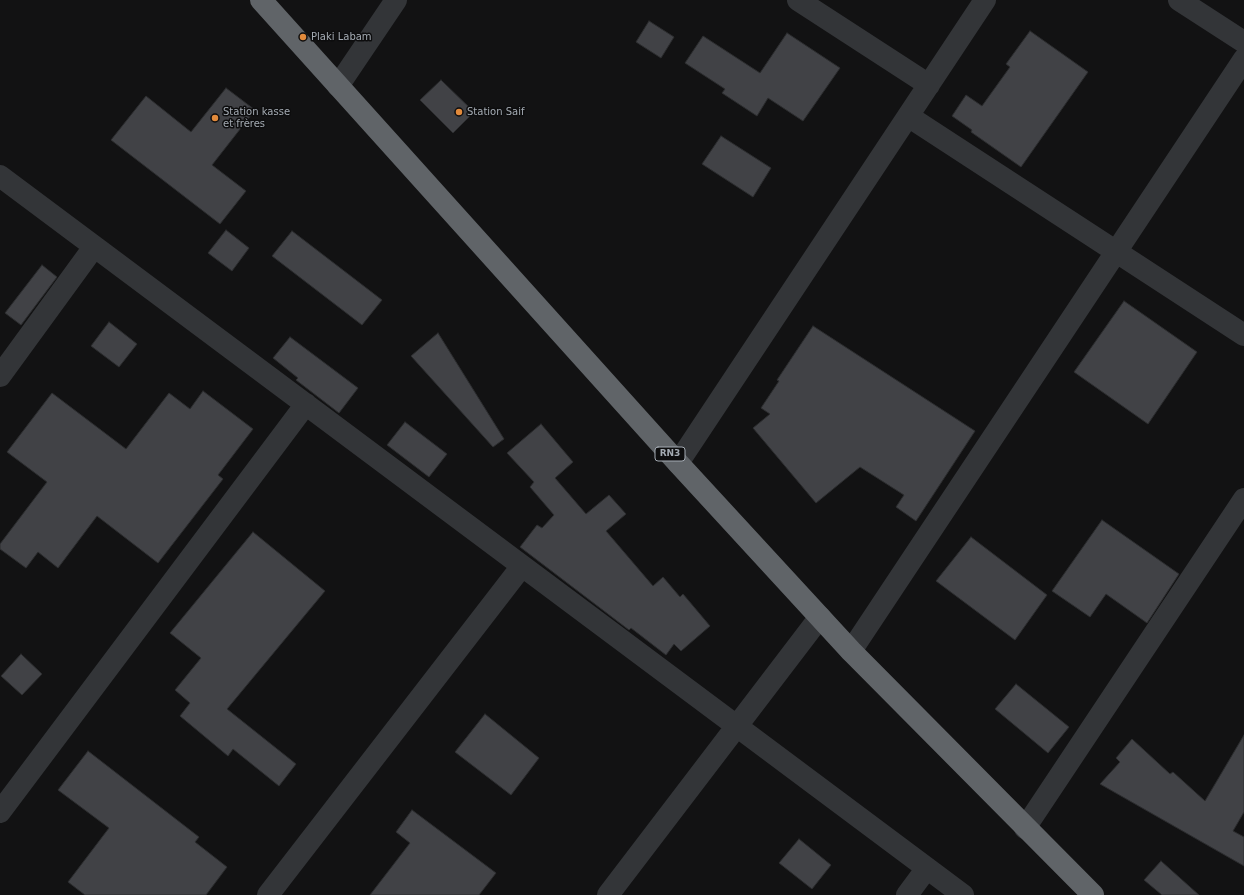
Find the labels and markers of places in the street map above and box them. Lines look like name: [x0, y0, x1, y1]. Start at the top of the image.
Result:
place label: Plaki Labam: [311, 31, 372, 43]
marker: Plaki Labam: [298, 32, 308, 42]
place label: Station kasse et frères: [223, 106, 290, 130]
place label: Station Saif: [467, 106, 525, 118]
marker: Station Saif: [454, 107, 464, 117]
marker: Station kasse et frères: [210, 113, 220, 123]

